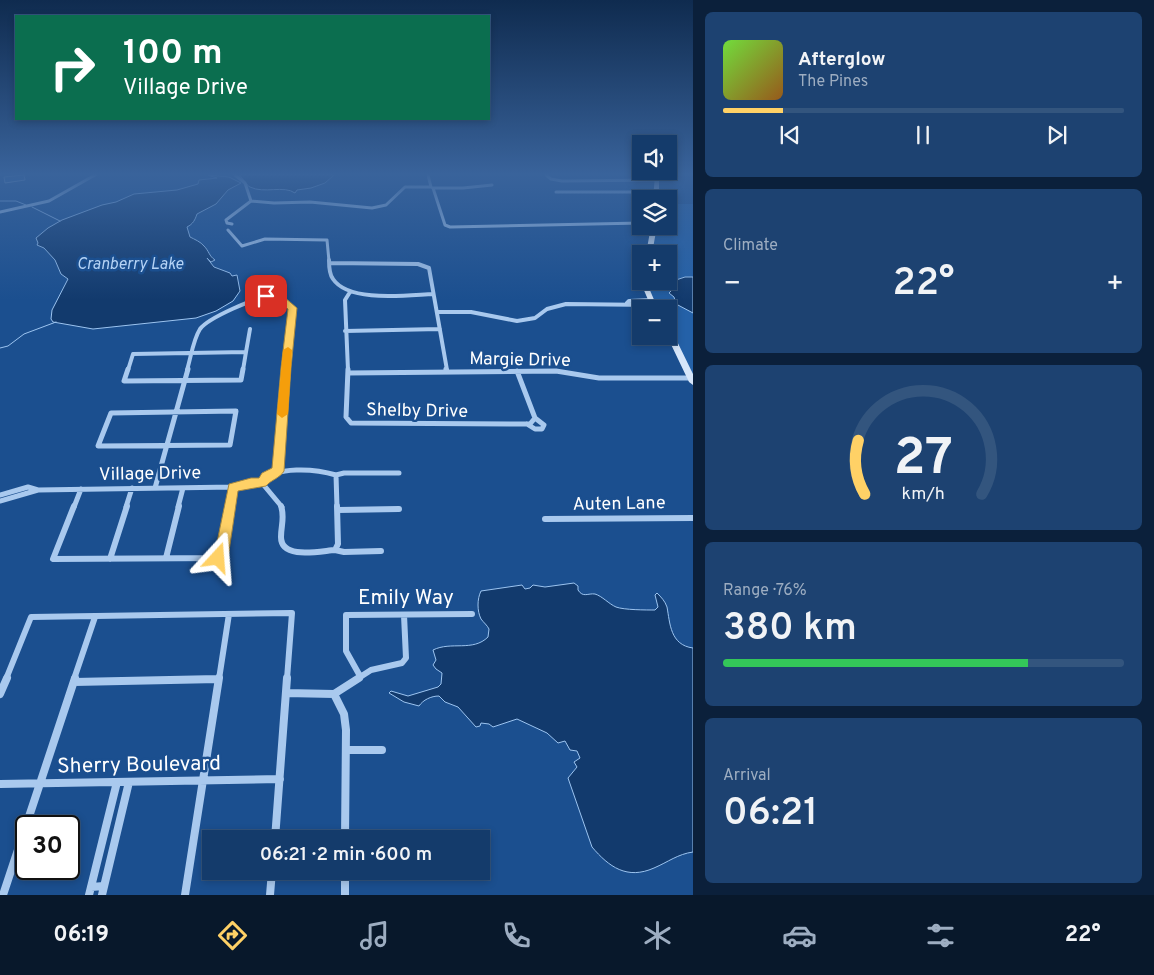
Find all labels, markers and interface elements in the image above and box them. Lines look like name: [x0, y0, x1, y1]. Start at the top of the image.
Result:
text: 100 m: [123, 32, 223, 76]
icon: right: [40, 35, 105, 100]
text: Afterglow: [798, 48, 886, 72]
text: The Pines: [798, 72, 868, 92]
text: Village Drive: [123, 75, 248, 102]
icon: previous: [776, 121, 804, 149]
icon: pause: [909, 121, 937, 149]
icon: next: [1043, 121, 1071, 149]
map controls: [632, 135, 677, 345]
button: sound: [632, 135, 677, 180]
button: layers: [632, 190, 677, 235]
text: Climate: [723, 236, 778, 256]
button: +: [632, 245, 677, 290]
water label: Cranberry Lake: [77, 255, 184, 275]
text: 22°: [892, 260, 955, 309]
text: −: [723, 267, 741, 303]
text: +: [1106, 267, 1124, 303]
pin: [245, 275, 287, 317]
icon: arrive: [252, 282, 280, 310]
button: −: [632, 300, 677, 345]
street label: Margie Drive: [469, 348, 571, 373]
street label: Shelby Drive: [366, 399, 468, 424]
text: 27: [894, 427, 953, 493]
street label: Village Drive: [99, 462, 201, 487]
text: km/h: [902, 483, 945, 506]
street label: Auten Lane: [572, 492, 666, 517]
position arrow: [191, 531, 243, 583]
text: Range · 76%: [723, 581, 807, 601]
street label: Emily Way: [358, 585, 454, 612]
text: 380 km: [723, 605, 857, 654]
street label: Sherry Boulevard: [57, 751, 221, 780]
text: Arrival: [723, 766, 771, 786]
text: 06:21: [723, 790, 818, 839]
speed limit sign: 30: [15, 815, 80, 880]
text: 06:21 · 2 min · 600 m: [260, 843, 432, 867]
icon: directions: [215, 918, 250, 953]
icon: music: [357, 918, 392, 953]
icon: phone: [499, 918, 534, 953]
icon: climate: [640, 918, 675, 953]
icon: car: [782, 918, 817, 953]
icon: filters: [923, 918, 958, 953]
text: 06:19: [53, 922, 109, 949]
text: 22°: [1065, 922, 1101, 949]

